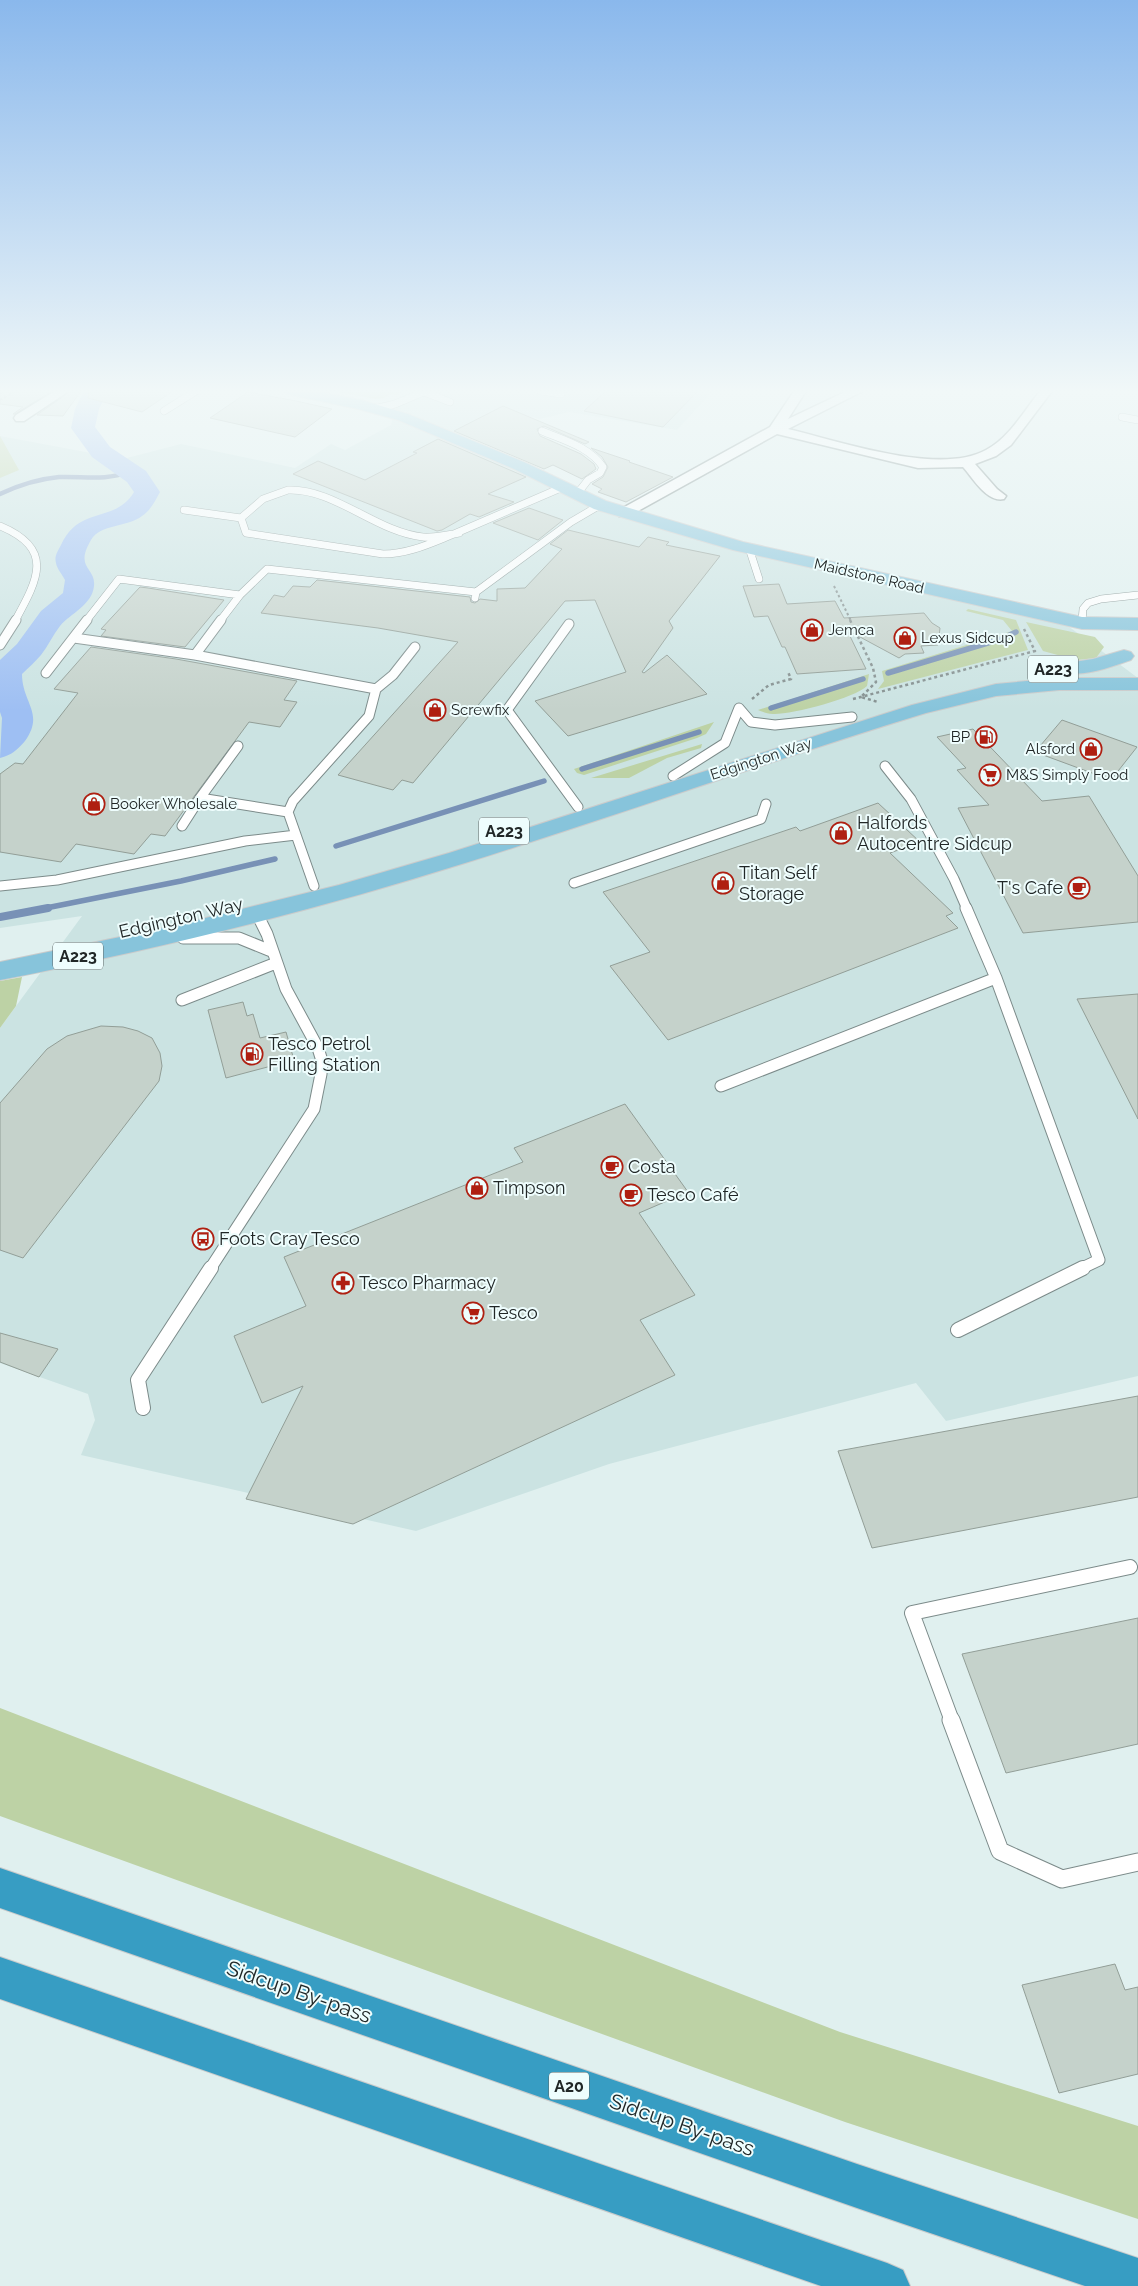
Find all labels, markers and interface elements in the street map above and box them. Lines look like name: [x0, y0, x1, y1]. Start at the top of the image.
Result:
street label: Maidstone Road: [812, 555, 926, 597]
shop icon: Jemca: [800, 618, 824, 642]
place label: Jemca: [828, 621, 874, 639]
shop icon: Lexus Sidcup: [893, 626, 917, 650]
place label: Lexus Sidcup: [921, 629, 1014, 647]
road number: A223: [1028, 656, 1078, 682]
shop icon: Screwfix: [423, 698, 447, 722]
place label: Screwfix: [451, 701, 510, 719]
fuel station icon: BP: [974, 725, 998, 749]
place label: BP: [951, 728, 970, 746]
street label: Edgington Way: [708, 734, 814, 784]
shop icon: Alsford: [1079, 737, 1103, 761]
place label: Alsford: [1026, 740, 1075, 758]
supermarket icon: M&S Simply Food: [978, 763, 1002, 787]
place label: M&S Simply Food: [1006, 766, 1128, 784]
shop icon: Booker Wholesale: [82, 792, 106, 816]
place label: Booker Wholesale: [110, 795, 237, 813]
place label: Halfords Autocentre Sidcup: [857, 812, 1012, 854]
road number: A223: [479, 818, 529, 844]
shop icon: Halfords Autocentre Sidcup: [829, 821, 853, 845]
place label: Titan Self Storage: [739, 862, 818, 904]
shop icon: Titan Self Storage: [711, 871, 735, 895]
cafe icon: T's Cafe: [1067, 876, 1091, 900]
place label: T's Cafe: [997, 877, 1063, 898]
street label: Edgington Way: [117, 893, 245, 942]
road number: A223: [53, 942, 103, 969]
place label: Tesco Petrol Filling Station: [268, 1033, 380, 1075]
fuel station icon: Tesco Petrol Filling Station: [240, 1042, 264, 1066]
cafe icon: Costa: [600, 1155, 624, 1179]
place label: Costa: [628, 1156, 676, 1177]
shop icon: Timpson: [465, 1176, 489, 1200]
place label: Timpson: [493, 1177, 565, 1198]
cafe icon: Tesco Café: [619, 1183, 643, 1207]
place label: Tesco Café: [647, 1184, 739, 1205]
bus stop icon: Foots Cray Tesco: [191, 1227, 215, 1251]
place label: Foots Cray Tesco: [219, 1228, 360, 1249]
pharmacy icon: Tesco Pharmacy: [331, 1271, 355, 1295]
place label: Tesco Pharmacy: [359, 1272, 496, 1293]
supermarket icon: Tesco: [461, 1301, 485, 1325]
place label: Tesco: [489, 1302, 538, 1323]
street label: Sidcup By-pass: [224, 1955, 375, 2028]
road number: A20: [549, 2072, 589, 2100]
street label: Sidcup By-pass: [607, 2088, 758, 2161]

